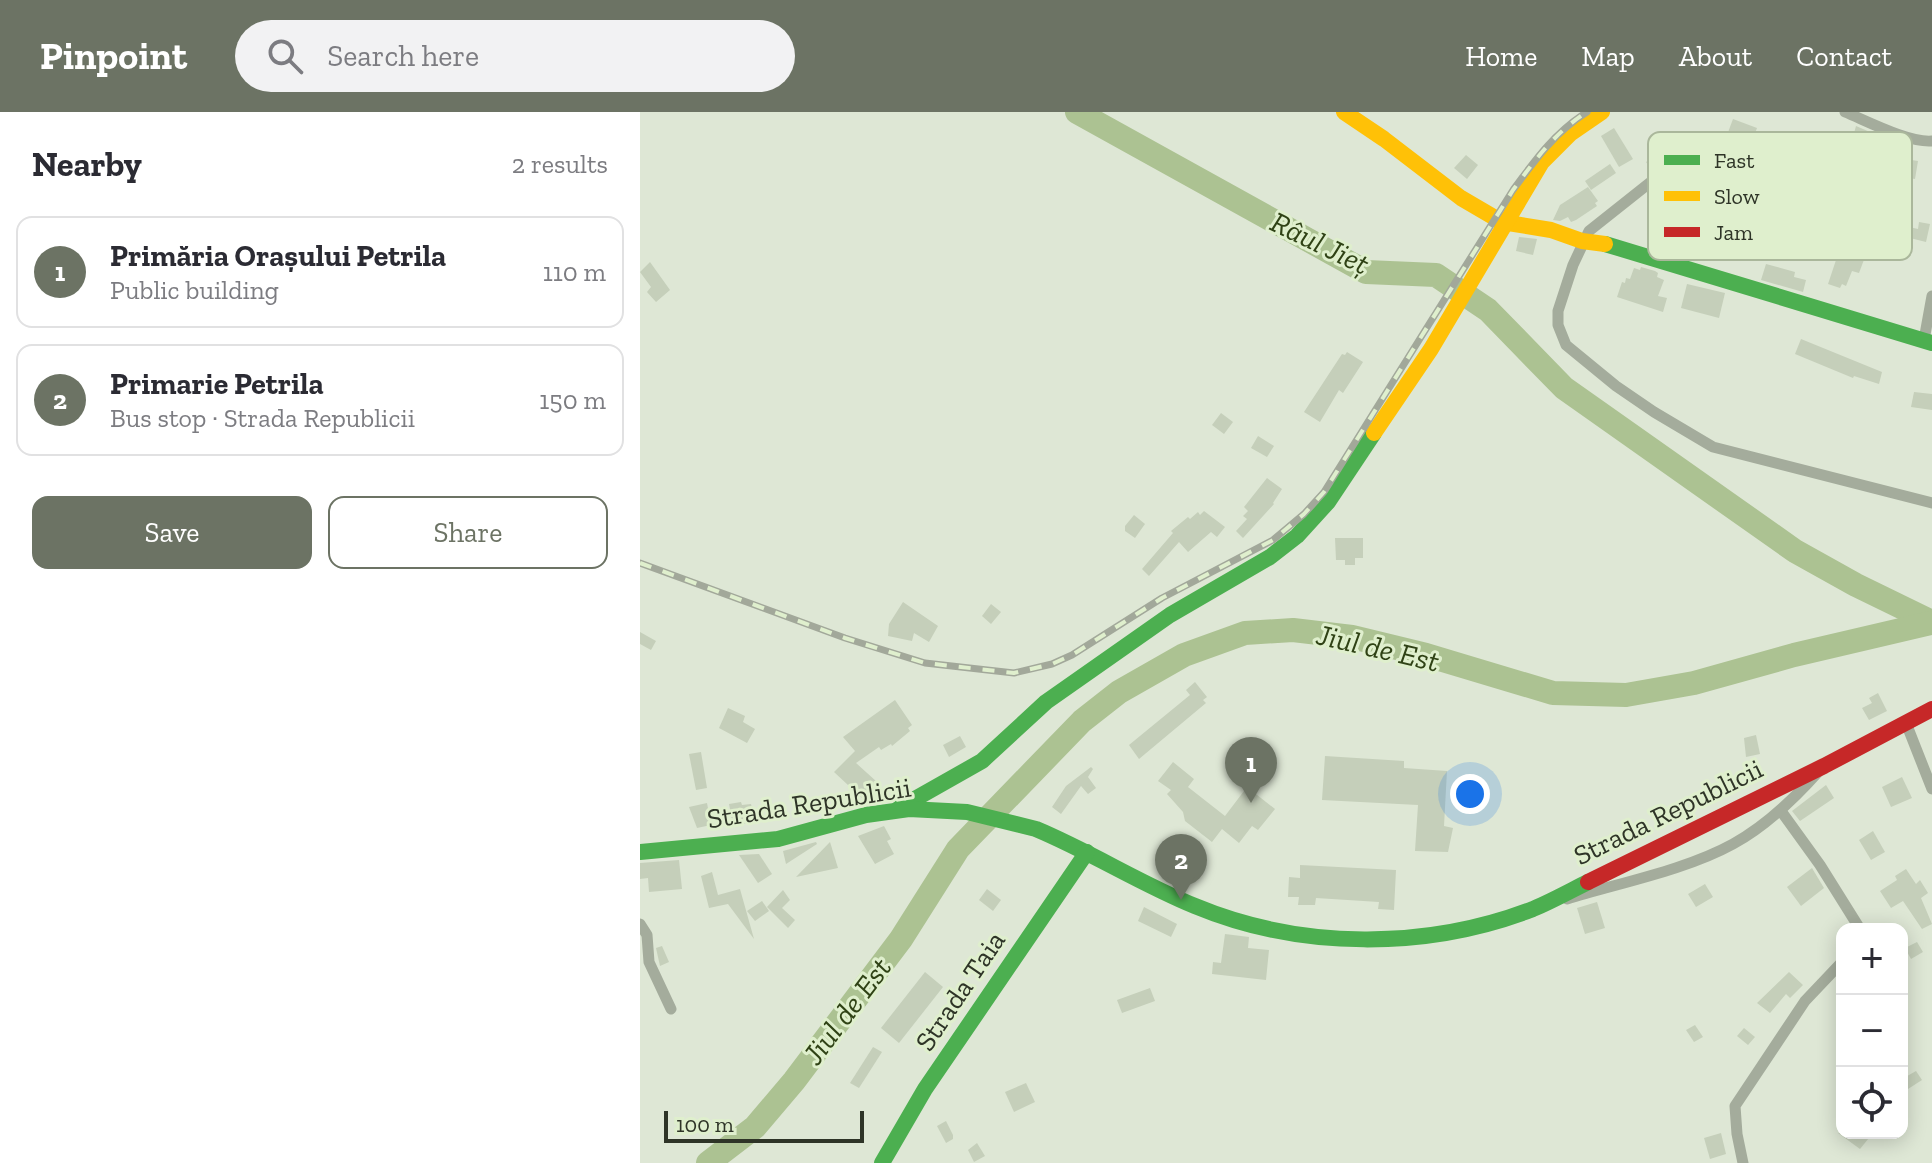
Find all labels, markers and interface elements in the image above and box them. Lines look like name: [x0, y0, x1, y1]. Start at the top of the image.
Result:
search box: [235, 20, 795, 92]
text: Pinpoint: [40, 33, 187, 79]
icon: search: [263, 34, 307, 78]
text: Search here: [327, 38, 479, 74]
text: Home: [1465, 40, 1537, 73]
text: Map: [1581, 40, 1635, 73]
text: About: [1679, 40, 1752, 73]
text: Contact: [1796, 40, 1892, 73]
legend: [1648, 132, 1912, 260]
text: Nearby: [32, 144, 142, 185]
text: Fast: [1714, 147, 1755, 174]
text: 2 results: [512, 148, 608, 180]
text: Slow: [1714, 183, 1760, 210]
water label: Râul Jieț: [1265, 204, 1375, 282]
text: Jam: [1714, 219, 1753, 246]
text: Primăria Orașului Petrila: [110, 238, 446, 274]
text: 1: [55, 256, 65, 288]
text: 110 m: [543, 256, 606, 288]
text: Public building: [110, 274, 279, 306]
text: Primarie Petrila: [110, 366, 324, 402]
text: 2: [53, 384, 67, 416]
text: 150 m: [539, 384, 606, 416]
text: Bus stop · Strada Republicii: [110, 402, 415, 434]
button: Save: [32, 496, 312, 569]
button: Share: [328, 496, 608, 569]
water label: Jiul de Est: [1312, 616, 1443, 680]
pin: 1: [1225, 737, 1277, 803]
street label: Strada Republicii: [1568, 752, 1768, 872]
street label: Strada Republicii: [705, 771, 913, 835]
your location: [1450, 774, 1490, 814]
pin: 2: [1155, 834, 1207, 900]
map controls: [1836, 923, 1908, 1139]
button: +: [1836, 923, 1908, 995]
street label: Strada Taia: [908, 925, 1012, 1057]
water label: Jiul de Est: [794, 950, 899, 1072]
button: −: [1836, 995, 1908, 1067]
button: locate: [1836, 1067, 1908, 1139]
scale bar: [664, 1107, 864, 1143]
text: 100 m: [676, 1111, 734, 1138]

